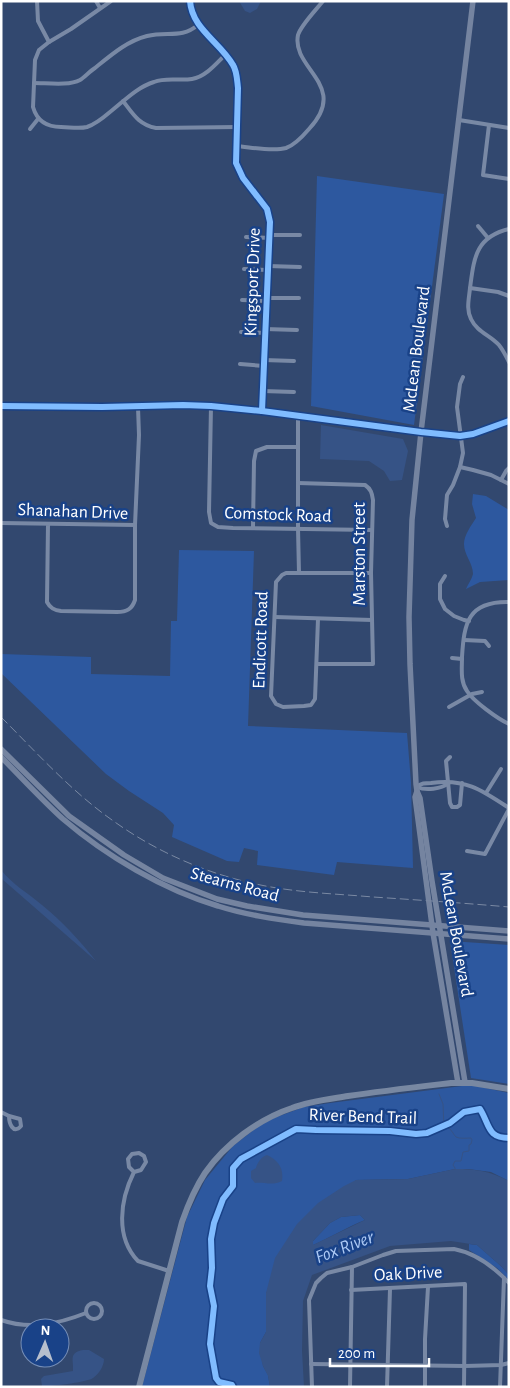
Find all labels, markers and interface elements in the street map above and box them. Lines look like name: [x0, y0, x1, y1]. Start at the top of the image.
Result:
street label: Kingsport Drive: [242, 227, 264, 337]
street label: McLean Boulevard: [400, 285, 434, 413]
street label: Shanahan Drive: [17, 501, 129, 523]
street label: Marston Street: [351, 502, 369, 606]
street label: Comstock Road: [224, 504, 332, 526]
street label: Endicott Road: [250, 591, 272, 689]
street label: Stearns Road: [188, 865, 281, 905]
street label: McLean Boulevard: [436, 870, 476, 998]
street label: River Bend Trail: [308, 1106, 418, 1128]
water label: Fox River: [313, 1227, 377, 1267]
street label: Oak Drive: [373, 1263, 443, 1285]
north arrow: [20, 1318, 70, 1368]
text: N: [40, 1324, 51, 1338]
scale bar: [330, 1336, 429, 1368]
text: 200 m: [338, 1346, 375, 1361]

